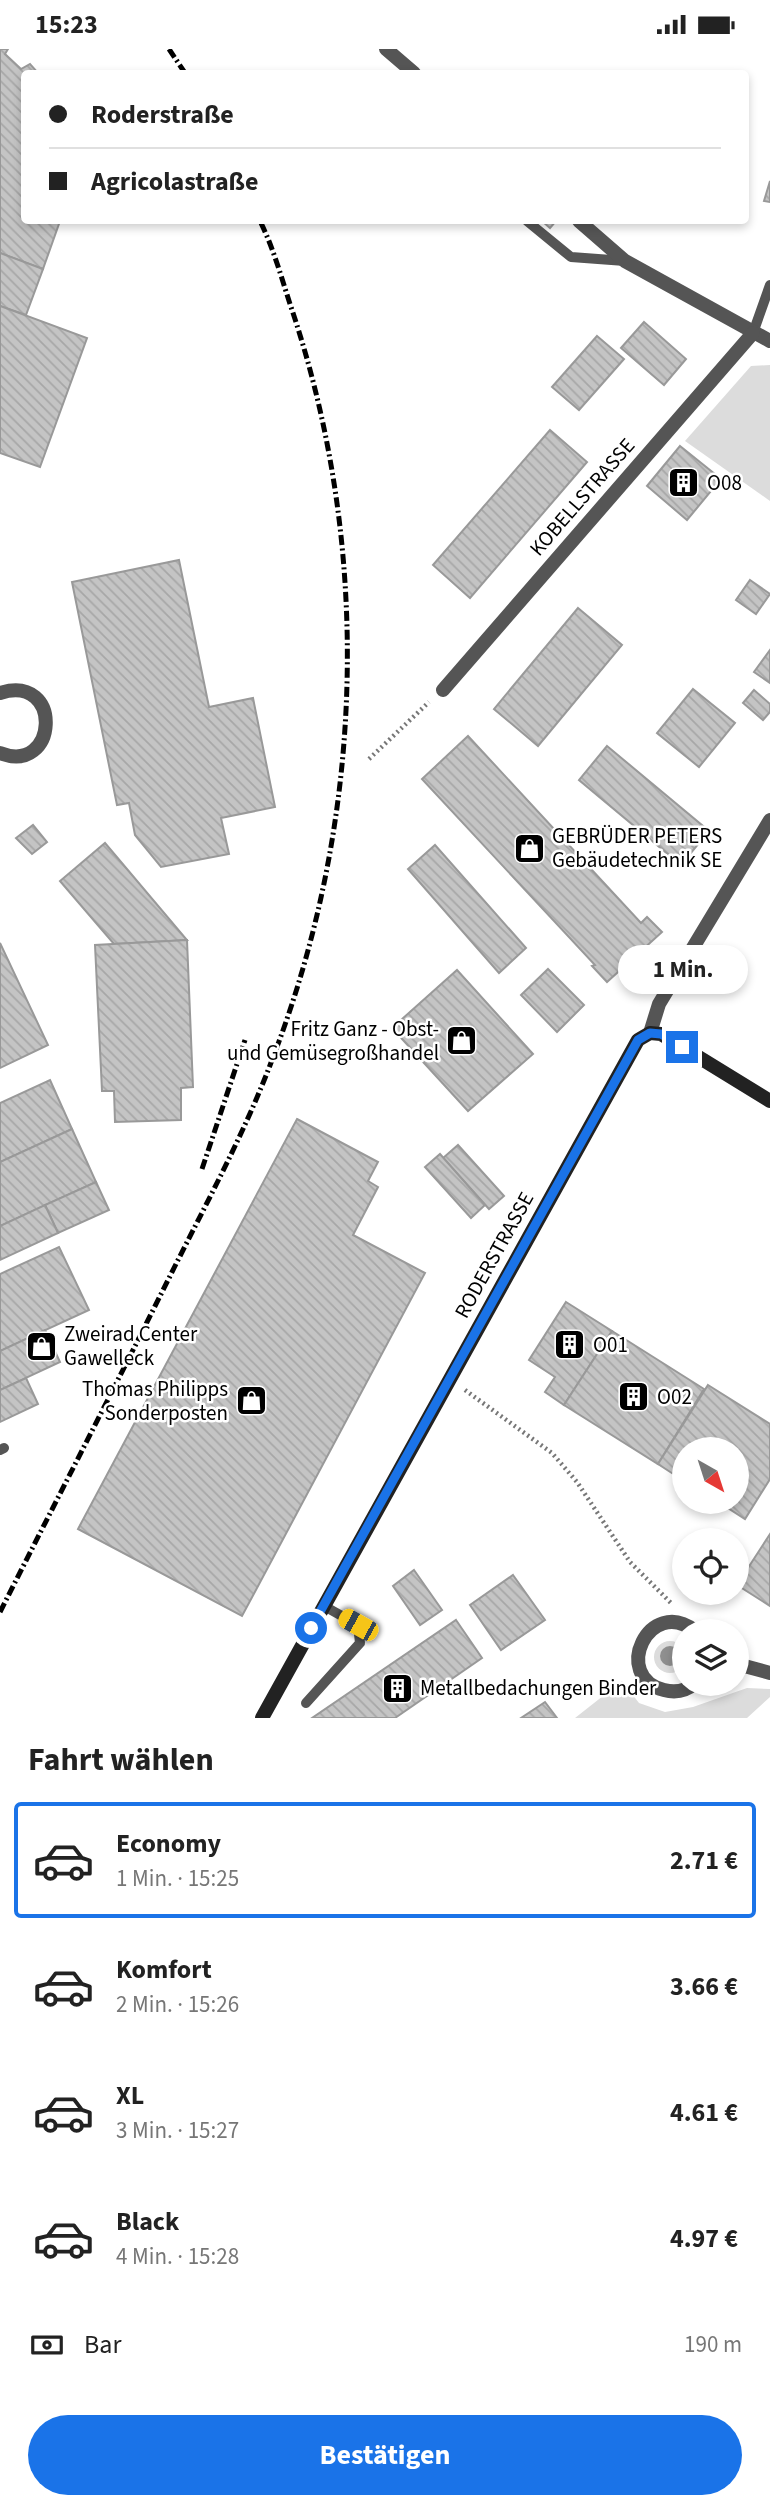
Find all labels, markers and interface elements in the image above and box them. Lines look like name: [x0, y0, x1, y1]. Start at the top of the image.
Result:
text: 15:23: [35, 6, 98, 43]
text: Roderstraße: [91, 96, 234, 133]
text: Agricolastraße: [91, 163, 259, 200]
street label: KOBELLSTRASSE: [522, 431, 642, 563]
building icon: O08: [667, 466, 701, 500]
place label: O08: [707, 468, 742, 498]
place label: GEBRÜDER PETERS Gebäudetechnik SE: [552, 821, 722, 875]
shop icon: GEBRÜDER PETERS Gebäudetechnik SE: [512, 831, 546, 865]
callout: 1 Min.: [617, 946, 747, 995]
text: 1 Min.: [653, 953, 713, 986]
place label: Fritz Ganz - Obst- und Gemüsegroßhandel: [227, 1014, 439, 1068]
shop icon: Fritz Ganz - Obst- und Gemüsegroßhandel: [445, 1024, 479, 1058]
route end: [666, 1031, 698, 1063]
street label: RODERSTRASSE: [447, 1186, 541, 1324]
place label: Zweirad Center Gawelleck: [64, 1319, 198, 1373]
building icon: O01: [553, 1328, 587, 1362]
shop icon: Zweirad Center Gawelleck: [24, 1329, 58, 1363]
place label: O01: [593, 1330, 628, 1360]
place label: Thomas Philipps Sonderposten: [82, 1374, 228, 1428]
building icon: O02: [617, 1380, 651, 1414]
place label: O02: [657, 1382, 692, 1412]
shop icon: Thomas Philipps Sonderposten: [234, 1384, 268, 1418]
north arrow: [672, 1437, 749, 1514]
map controls: [672, 1437, 749, 1696]
button: locate: [672, 1528, 749, 1605]
car: [335, 1606, 382, 1644]
route start: [295, 1612, 327, 1644]
button: layers: [672, 1619, 749, 1696]
building icon: Metallbedachungen Binder: [380, 1671, 414, 1705]
place label: Metallbedachungen Binder: [420, 1673, 657, 1703]
text: Fahrt wählen: [28, 1737, 214, 1783]
text: Economy: [116, 1825, 221, 1862]
icon: car: [32, 1829, 95, 1892]
text: 2.71 €: [670, 1842, 738, 1879]
text: 1 Min. · 15:25: [116, 1862, 239, 1895]
text: Komfort: [116, 1951, 212, 1988]
icon: car: [32, 1955, 95, 2018]
text: 3.66 €: [670, 1968, 738, 2005]
text: 2 Min. · 15:26: [116, 1988, 239, 2021]
text: XL: [116, 2077, 144, 2114]
icon: car: [32, 2081, 95, 2144]
text: 4.61 €: [670, 2094, 738, 2131]
text: 3 Min. · 15:27: [116, 2114, 239, 2147]
text: Black: [116, 2203, 179, 2240]
icon: car: [32, 2207, 95, 2270]
text: 4.97 €: [670, 2220, 738, 2257]
text: 4 Min. · 15:28: [116, 2240, 239, 2273]
icon: cash: [28, 2326, 66, 2364]
text: Bar: [84, 2326, 121, 2363]
text: 190 m: [684, 2328, 742, 2361]
button: Bestätigen: [28, 2415, 742, 2495]

